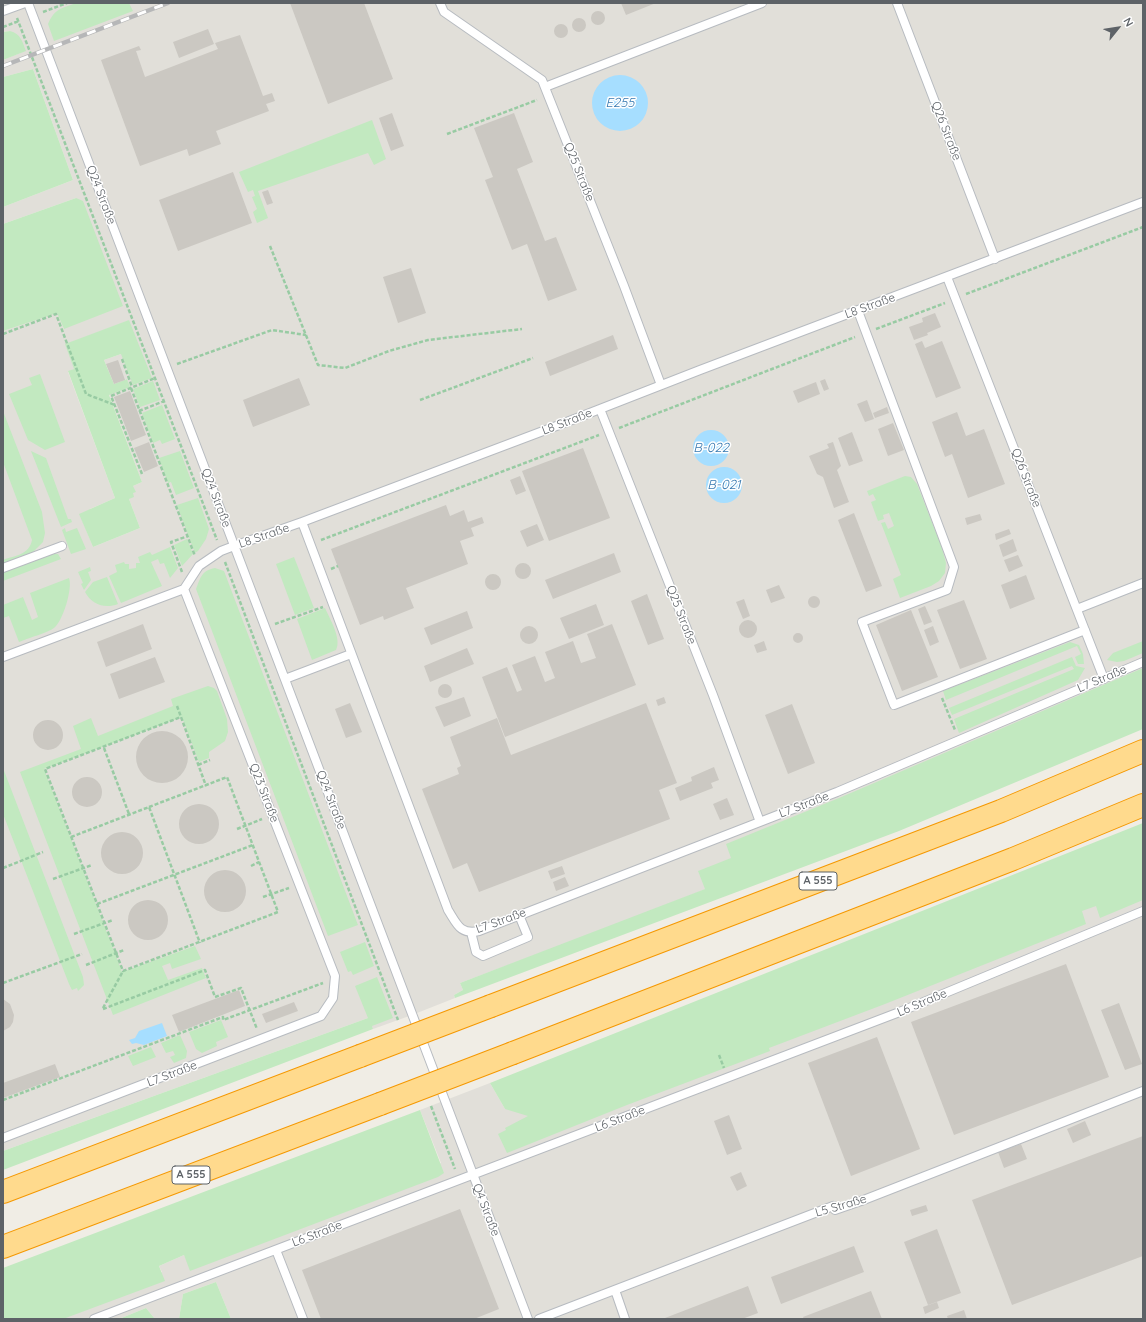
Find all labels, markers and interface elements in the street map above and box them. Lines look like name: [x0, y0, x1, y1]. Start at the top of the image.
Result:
north arrow: [1098, 8, 1138, 48]
text: N: [1120, 15, 1136, 29]
water label: E255: [606, 95, 634, 111]
street label: Q26 Straße: [928, 99, 964, 163]
street label: Q25 Straße: [561, 140, 597, 204]
street label: Q24 Straße: [83, 163, 119, 227]
street label: L8 Straße: [843, 290, 897, 322]
street label: L8 Straße: [540, 406, 594, 438]
water label: B-022: [693, 440, 729, 456]
street label: Q26 Straße: [1008, 446, 1044, 510]
street label: Q24 Straße: [198, 466, 234, 530]
water label: B-021: [707, 477, 741, 493]
street label: L8 Straße: [237, 521, 291, 551]
street label: Q25 Straße: [663, 583, 699, 647]
street label: L7 Straße: [1075, 662, 1129, 696]
street label: Q23 Straße: [246, 761, 282, 825]
street label: Q24 Straße: [313, 768, 349, 832]
street label: L7 Straße: [777, 789, 831, 821]
road number: A 555: [799, 872, 837, 890]
street label: L7 Straße: [474, 905, 528, 937]
street label: L6 Straße: [895, 986, 949, 1020]
street label: L7 Straße: [145, 1058, 199, 1090]
street label: L6 Straße: [593, 1103, 647, 1135]
road number: A 555: [172, 1166, 210, 1184]
street label: Q4 Straße: [469, 1182, 503, 1238]
street label: L5 Straße: [814, 1192, 868, 1220]
street label: L6 Straße: [290, 1218, 344, 1250]

